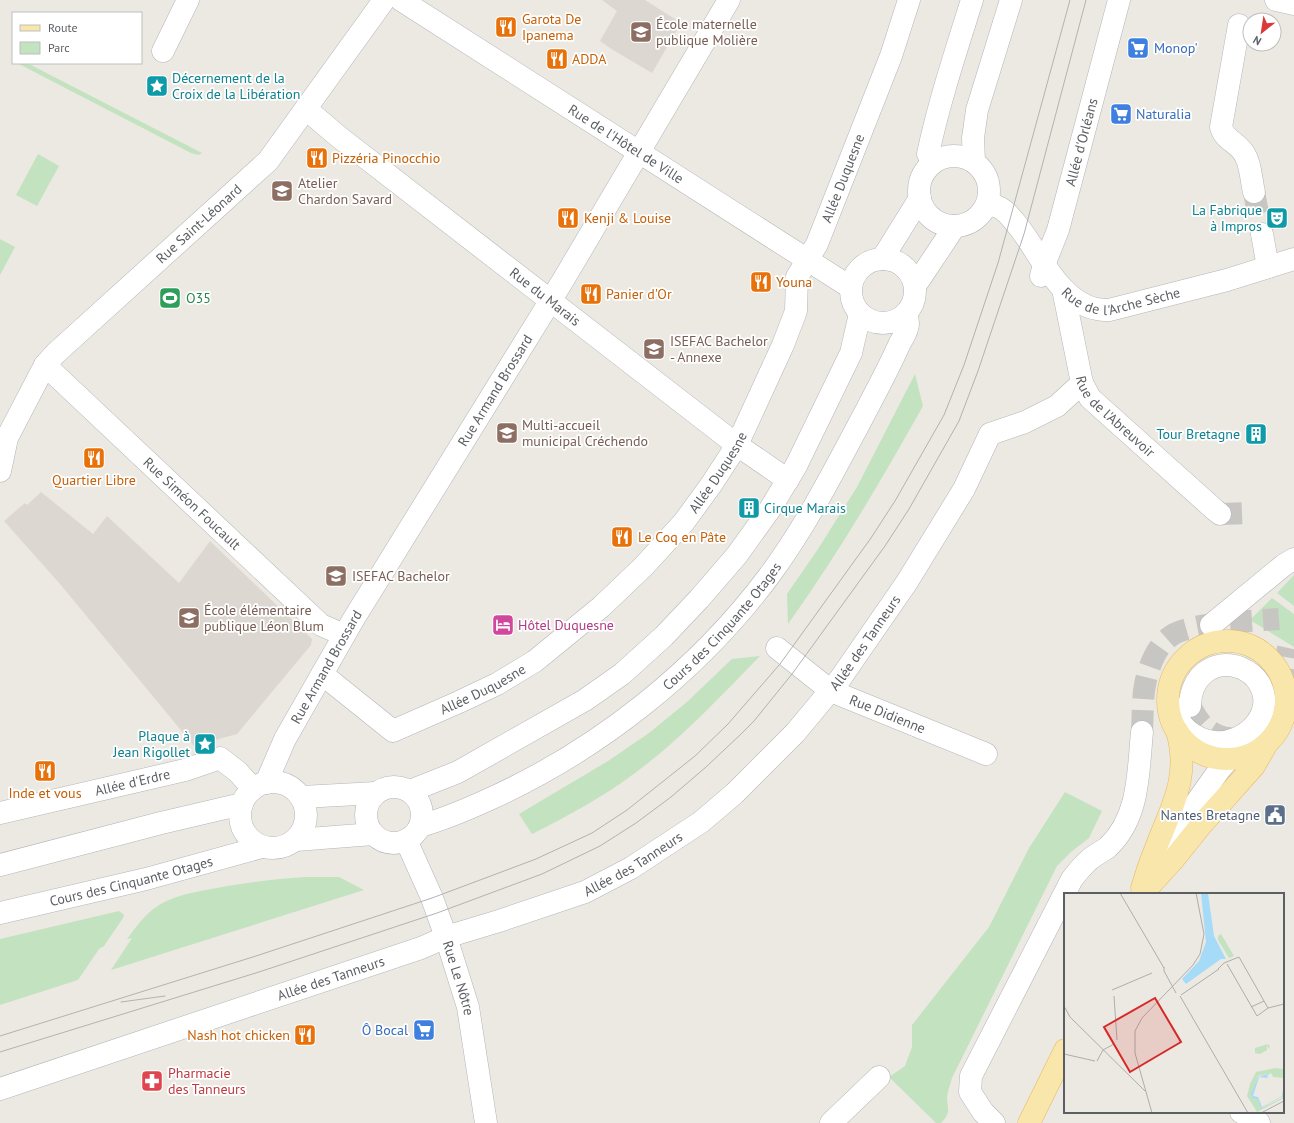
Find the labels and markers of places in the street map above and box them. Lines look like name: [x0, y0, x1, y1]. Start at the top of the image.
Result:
place label: Garota De Ipanema: [522, 10, 581, 44]
restaurant icon: Garota De Ipanema: [493, 14, 519, 40]
place label: École maternelle publique Molière: [656, 15, 758, 49]
school or university icon: École maternelle publique Molière: [628, 19, 654, 45]
supermarket icon: Monop': [1125, 35, 1151, 61]
place label: Monop': [1154, 39, 1198, 57]
restaurant icon: ADDA: [544, 46, 570, 72]
place label: ADDA: [572, 50, 607, 68]
place label: Décernement de la Croix de la Libération: [172, 69, 300, 103]
place icon: Décernement de la Croix de la Libération: [144, 73, 170, 99]
supermarket icon: Naturalia: [1108, 101, 1134, 127]
place label: Naturalia: [1136, 105, 1191, 123]
restaurant icon: Pizzéria Pinocchio: [304, 145, 330, 171]
place label: Pizzéria Pinocchio: [332, 149, 440, 167]
place label: Atelier Chardon Savard: [298, 174, 392, 208]
school or university icon: Atelier Chardon Savard: [269, 178, 295, 204]
place label: La Fabrique à Impros: [1192, 201, 1262, 235]
restaurant icon: Kenji & Louise: [555, 205, 581, 231]
theatre icon: La Fabrique à Impros: [1264, 205, 1290, 231]
place label: Kenji & Louise: [584, 209, 671, 227]
restaurant icon: Youna: [748, 269, 774, 295]
place label: Youna: [776, 273, 812, 291]
restaurant icon: Panier d'Or: [578, 281, 604, 307]
sports icon: O35: [157, 285, 183, 311]
place label: Panier d'Or: [606, 285, 672, 303]
place label: O35: [186, 289, 211, 307]
place label: ISEFAC Bachelor - Annexe: [670, 332, 768, 366]
school or university icon: ISEFAC Bachelor - Annexe: [641, 336, 667, 362]
place label: Multi-accueil municipal Créchendo: [522, 416, 648, 450]
school or university icon: Multi-accueil municipal Créchendo: [494, 420, 520, 446]
building icon: Tour Bretagne: [1243, 421, 1269, 447]
place label: Tour Bretagne: [1156, 425, 1240, 443]
restaurant icon: Quartier Libre: [81, 445, 107, 471]
place label: Quartier Libre: [52, 471, 136, 489]
building icon: Cirque Marais: [736, 495, 762, 521]
place label: Cirque Marais: [764, 499, 846, 517]
restaurant icon: Le Coq en Pâte: [609, 524, 635, 550]
place label: Le Coq en Pâte: [638, 528, 726, 546]
school or university icon: ISEFAC Bachelor: [323, 563, 349, 589]
place label: ISEFAC Bachelor: [352, 567, 450, 585]
place label: École élémentaire publique Léon Blum: [204, 601, 324, 635]
school or university icon: École élémentaire publique Léon Blum: [176, 605, 202, 631]
hotel icon: Hôtel Duquesne: [490, 612, 516, 638]
place label: Hôtel Duquesne: [518, 616, 614, 634]
place label: Plaque à Jean Rigollet: [112, 727, 190, 761]
place icon: Plaque à Jean Rigollet: [192, 731, 218, 757]
restaurant icon: Inde et vous: [32, 758, 58, 784]
place label: Inde et vous: [8, 784, 82, 802]
public building icon: Nantes Bretagne: [1262, 802, 1288, 828]
place label: Nantes Bretagne: [1161, 806, 1260, 824]
supermarket icon: Ô Bocal: [411, 1017, 437, 1043]
place label: Ô Bocal: [362, 1021, 408, 1039]
restaurant icon: Nash hot chicken: [292, 1022, 318, 1048]
place label: Nash hot chicken: [187, 1026, 290, 1044]
place label: Pharmacie des Tanneurs: [168, 1064, 246, 1098]
pharmacy icon: Pharmacie des Tanneurs: [139, 1068, 165, 1094]

